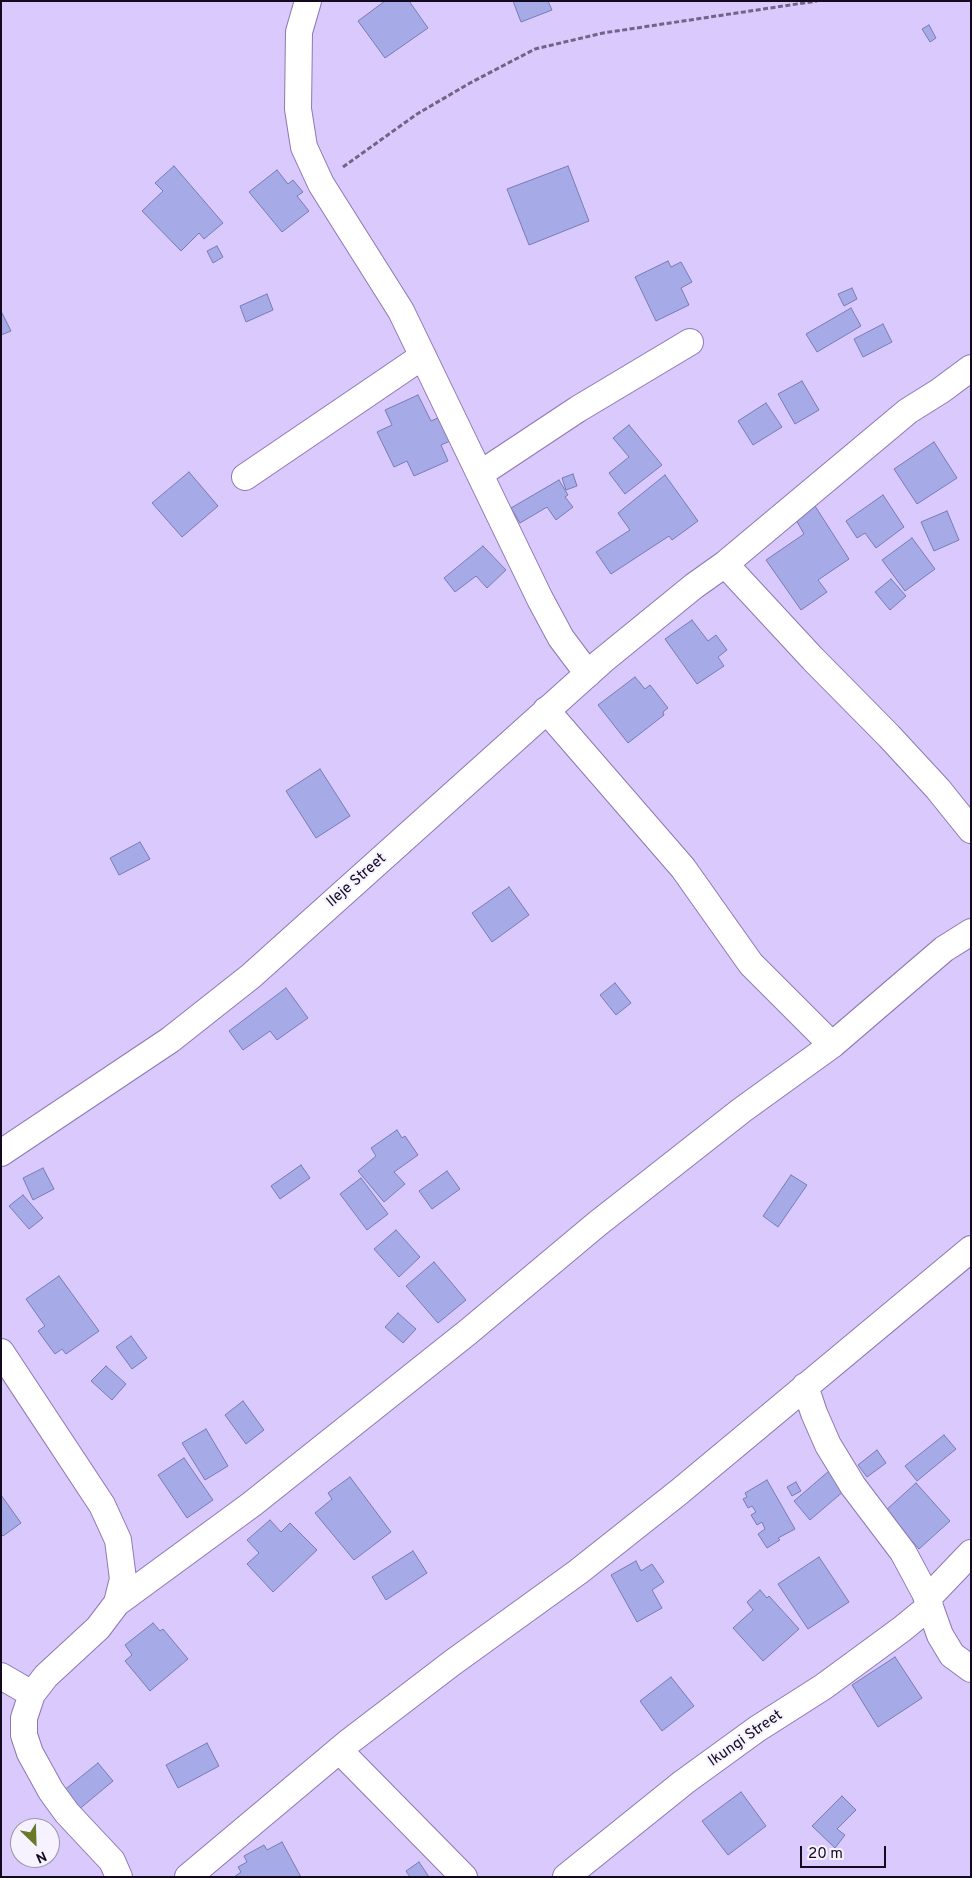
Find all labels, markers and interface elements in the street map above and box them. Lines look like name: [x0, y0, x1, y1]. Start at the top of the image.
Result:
street label: Ileje Street: [324, 850, 390, 912]
street label: Ikungi Street: [705, 1707, 787, 1771]
north arrow: [10, 1818, 60, 1868]
scale bar: [802, 1836, 888, 1868]
text: 20 m: [808, 1845, 843, 1864]
text: N: [33, 1846, 49, 1866]

